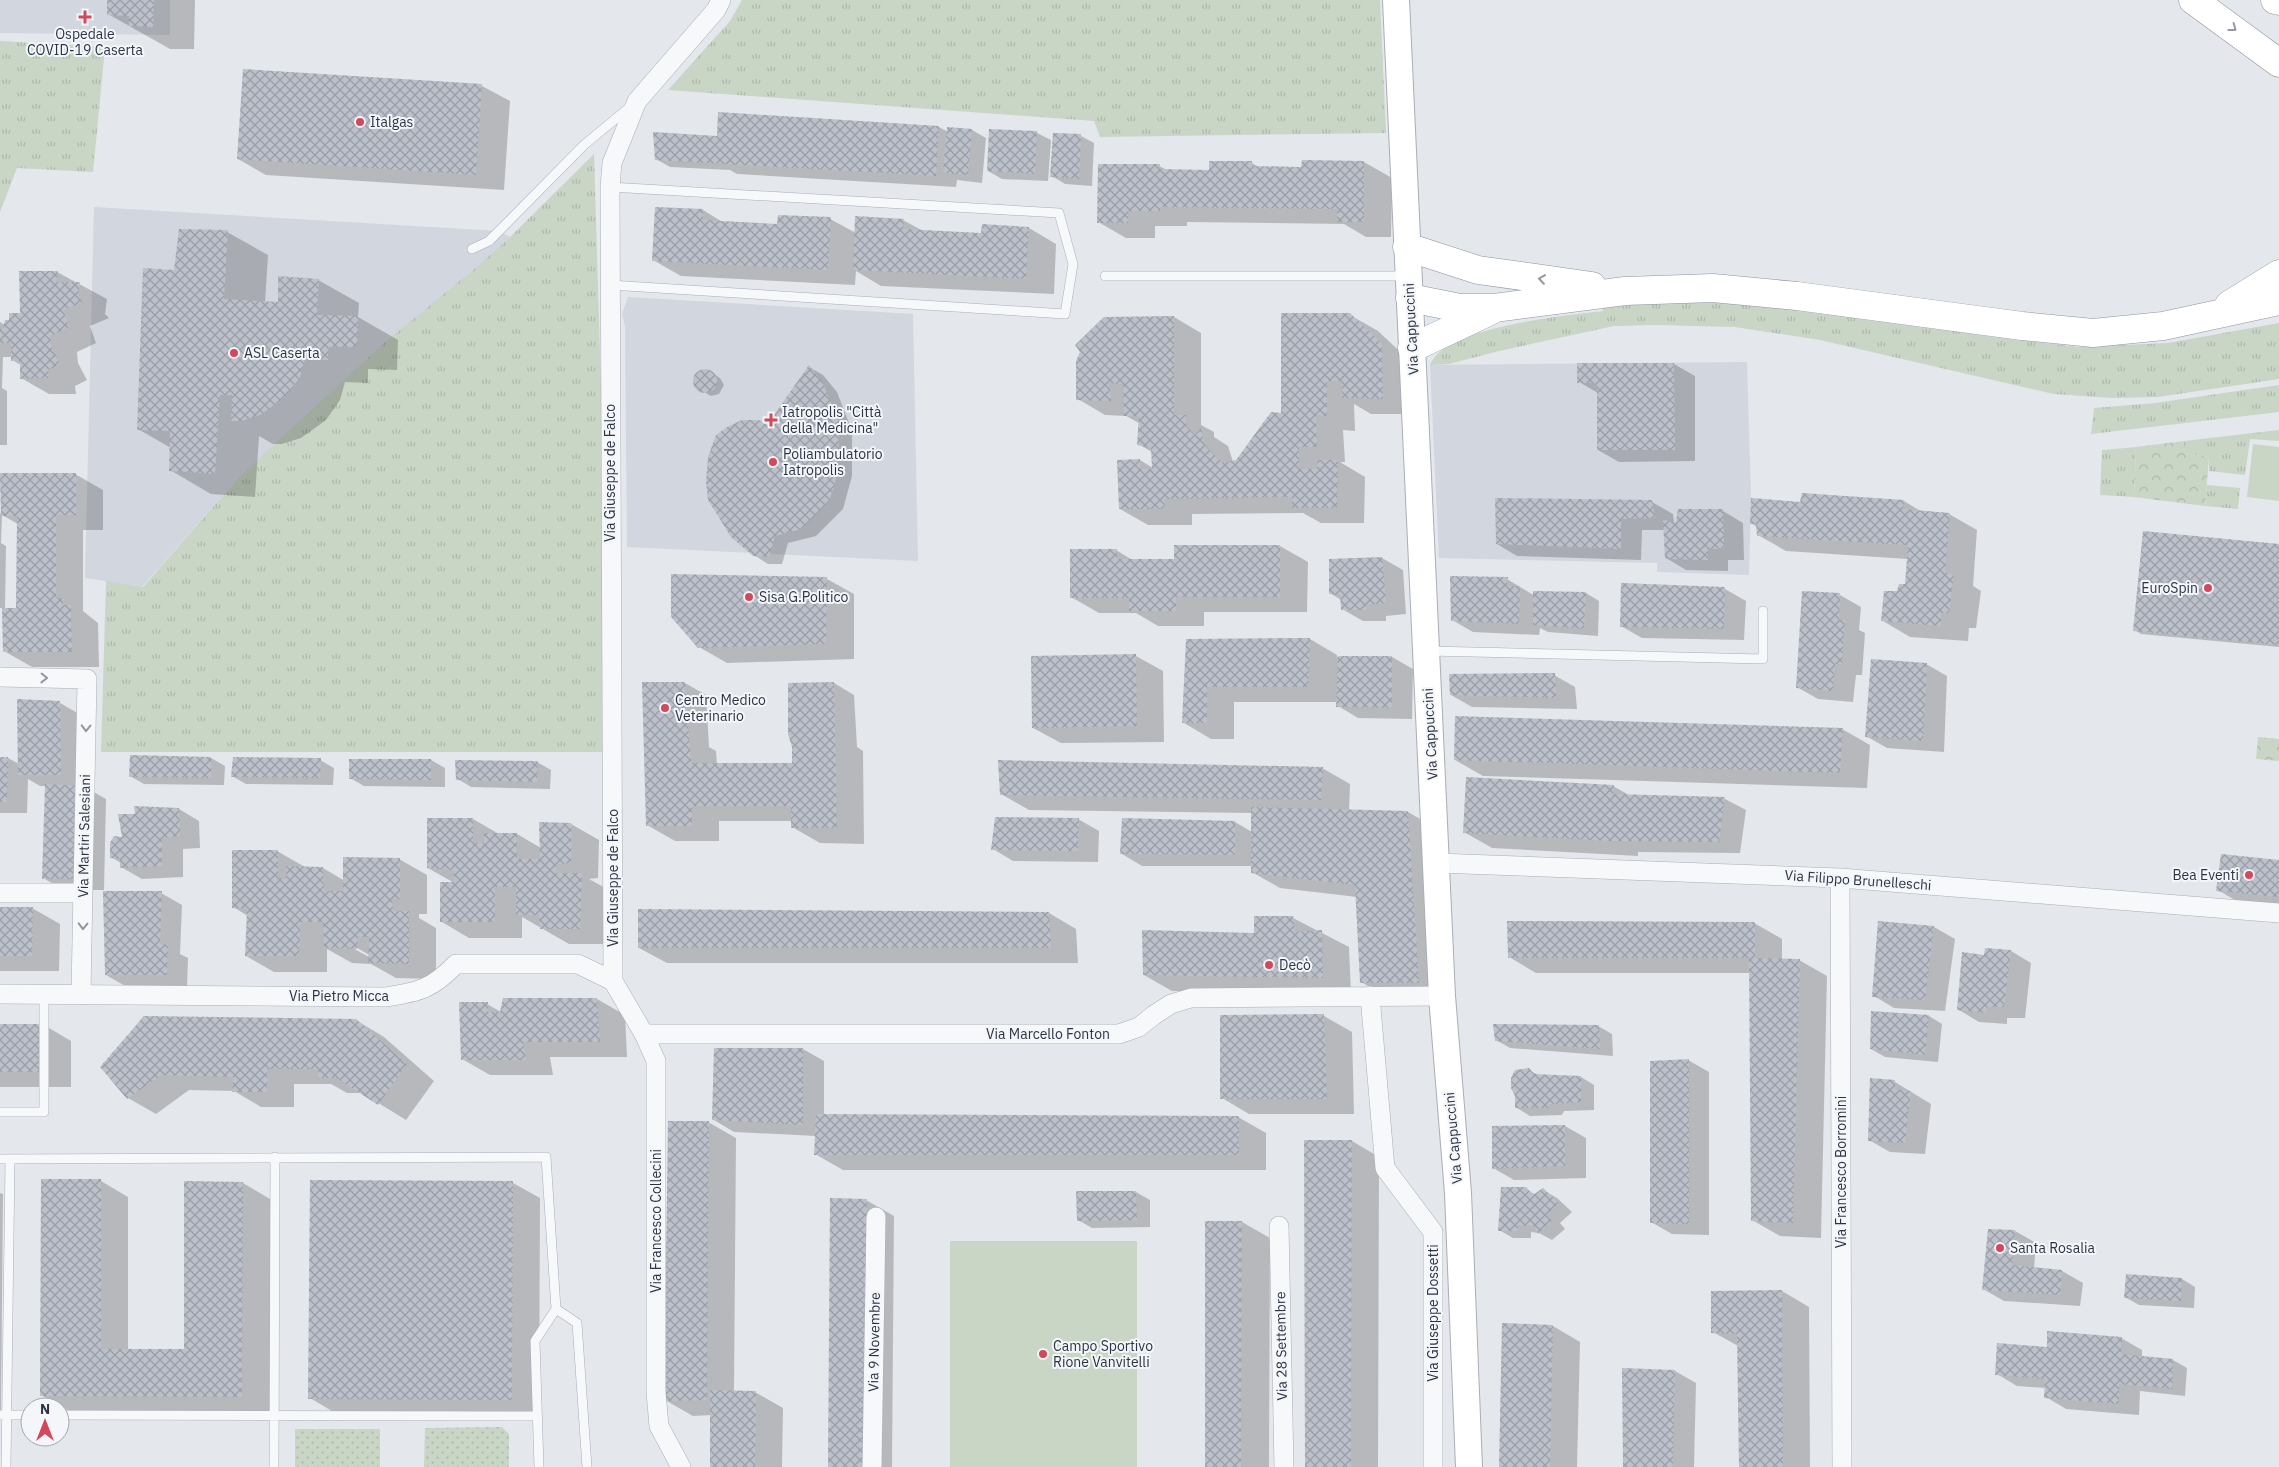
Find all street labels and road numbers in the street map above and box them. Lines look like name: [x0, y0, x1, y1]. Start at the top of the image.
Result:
street label: Via Cappuccini: [1400, 283, 1422, 375]
street label: Via Giuseppe de Falco: [601, 404, 619, 542]
street label: Via Cappuccini: [1419, 688, 1441, 780]
street label: Via Martiri Salesiani: [74, 774, 94, 898]
street label: Via Giuseppe de Falco: [604, 809, 622, 947]
street label: Via Filippo Brunelleschi: [1784, 866, 1932, 894]
street label: Via Pietro Micca: [289, 987, 389, 1005]
street label: Via Marcello Fonton: [986, 1025, 1110, 1043]
street label: Via Cappuccini: [1440, 1091, 1466, 1185]
street label: Via Francesco Borromini: [1832, 1096, 1850, 1248]
street label: Via Francesco Collecini: [647, 1149, 665, 1293]
street label: Via Giuseppe Dossetti: [1424, 1244, 1442, 1382]
street label: Via 28 Settembre: [1271, 1291, 1291, 1401]
street label: Via 9 Novembre: [864, 1292, 884, 1392]

